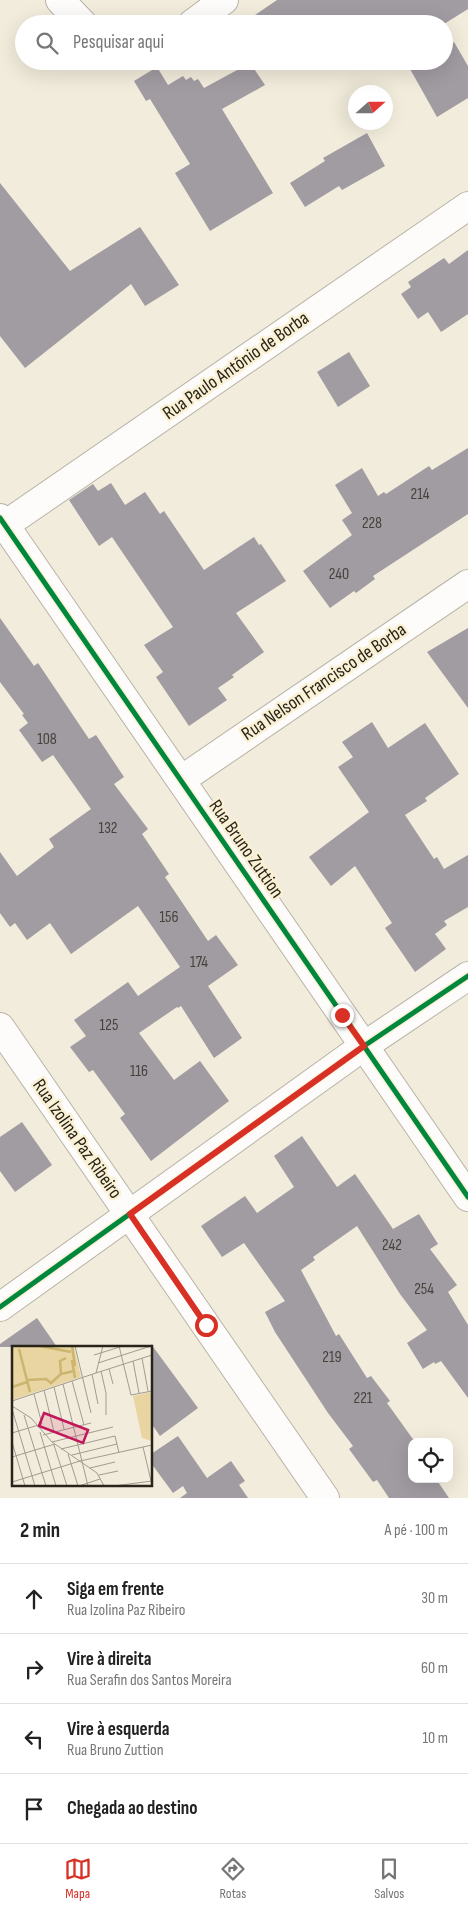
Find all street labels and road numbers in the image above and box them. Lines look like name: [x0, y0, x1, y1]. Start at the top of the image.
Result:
street label: Rua Paulo Antônio de Borba: [159, 307, 313, 425]
street label: Rua Nelson Francisco de Borba: [237, 618, 411, 746]
street label: Rua Bruno Zuttion: [204, 795, 288, 903]
street label: Rua Izolina Paz Ribeiro: [27, 1075, 127, 1203]

